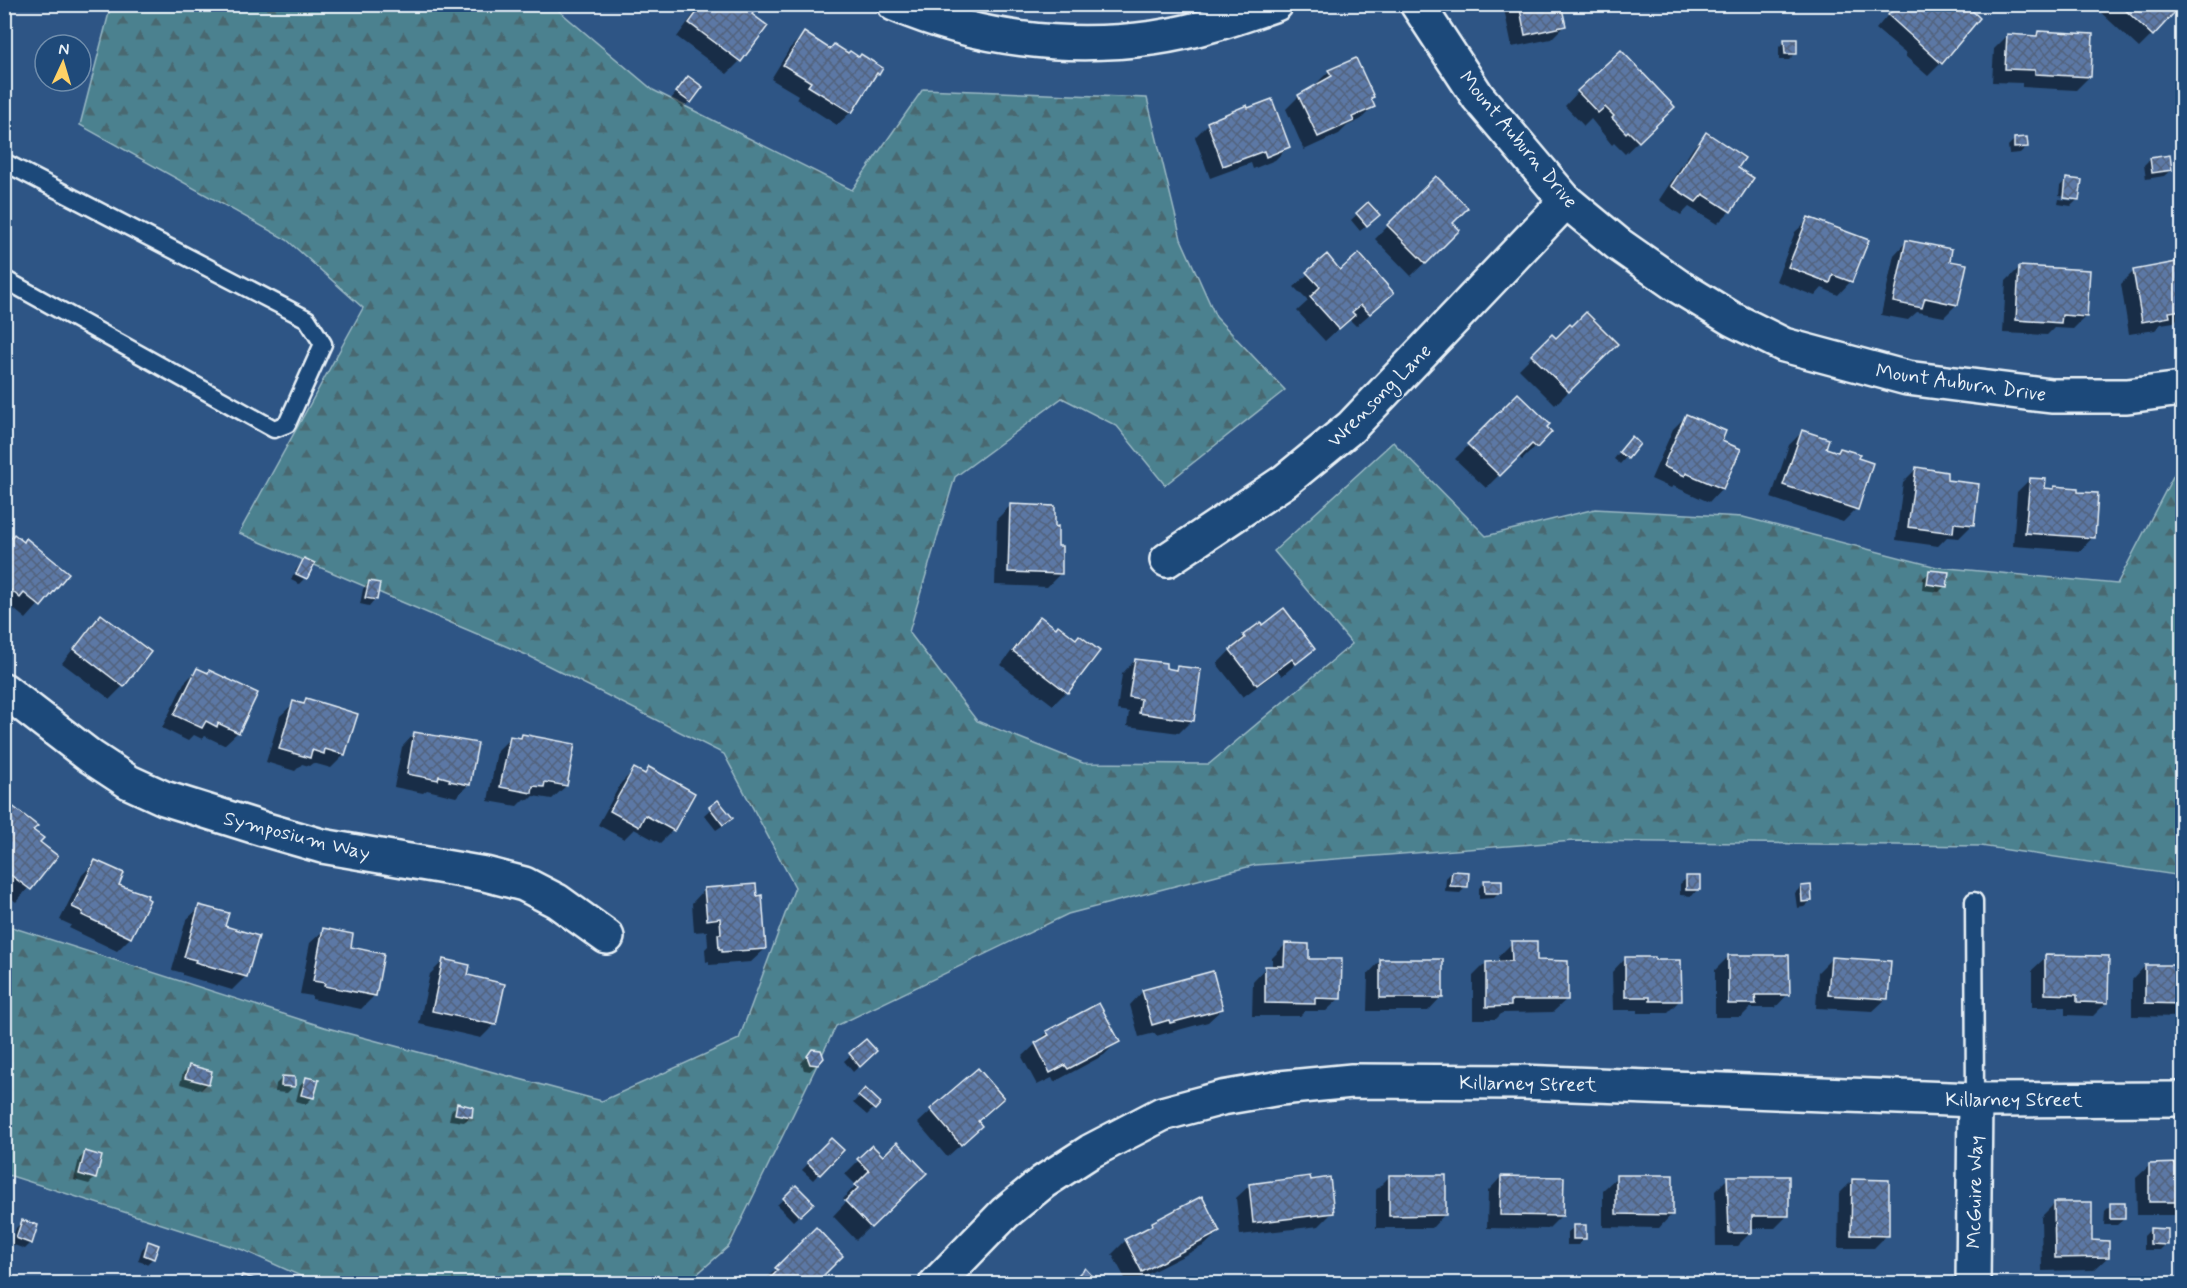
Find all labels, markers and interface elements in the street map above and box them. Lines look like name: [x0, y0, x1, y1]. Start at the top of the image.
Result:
north arrow: [33, 33, 93, 93]
text: N: [58, 39, 70, 60]
street label: Mount Auburn Drive: [1452, 65, 1583, 215]
street label: Wrensong Lane: [1322, 338, 1439, 455]
street label: Mount Auburn Drive: [1874, 358, 2048, 409]
street label: Symposium Way: [221, 805, 373, 868]
street label: Killarney Street: [1459, 1070, 1597, 1099]
street label: Killarney Street: [1945, 1087, 2083, 1114]
street label: McGuire Way: [1961, 1135, 1990, 1249]

